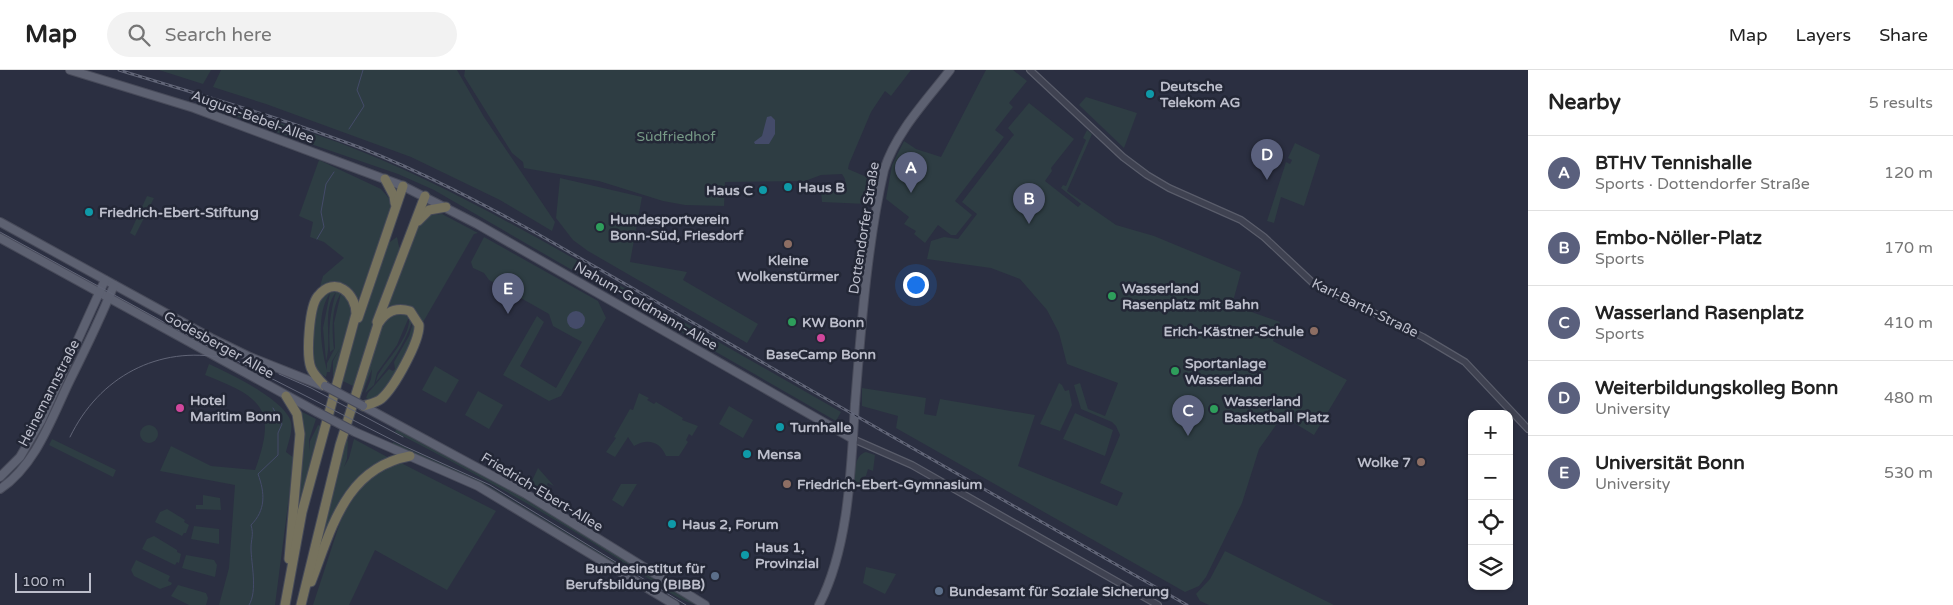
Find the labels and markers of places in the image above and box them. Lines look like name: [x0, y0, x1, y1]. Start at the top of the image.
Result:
place label: Deutsche Telekom AG: [1159, 78, 1240, 111]
marker: Deutsche Telekom AG: [1144, 88, 1156, 100]
pin: D: [1251, 139, 1283, 180]
pin: A: [895, 152, 927, 193]
place label: Haus B: [798, 179, 845, 196]
marker: Haus B: [782, 181, 794, 193]
place label: Haus C: [706, 182, 753, 199]
pin: B: [1013, 183, 1045, 224]
marker: Haus C: [757, 184, 769, 196]
place label: Friedrich-Ebert-Stiftung: [99, 204, 259, 221]
marker: Friedrich-Ebert-Stiftung: [83, 206, 95, 218]
place label: Hundesportverein Bonn-Süd, Friesdorf: [610, 211, 744, 244]
marker: Hundesportverein Bonn-Süd, Friesdorf: [594, 221, 606, 233]
marker: Kleine Wolkenstürmer: [782, 238, 794, 250]
place label: Kleine Wolkenstürmer: [737, 252, 839, 285]
pin: E: [492, 273, 524, 314]
place label: Wasserland Rasenplatz mit Bahn: [1122, 280, 1259, 313]
marker: Wasserland Rasenplatz mit Bahn: [1106, 290, 1118, 302]
place label: KW Bonn: [802, 314, 864, 331]
marker: KW Bonn: [786, 316, 798, 328]
place label: Erich-Kästner-Schule: [1164, 323, 1304, 340]
marker: Erich-Kästner-Schule: [1308, 325, 1320, 337]
marker: BaseCamp Bonn: [815, 332, 827, 344]
place label: BaseCamp Bonn: [766, 346, 876, 363]
place label: Sportanlage Wasserland: [1185, 355, 1266, 388]
marker: Sportanlage Wasserland: [1169, 365, 1181, 377]
place label: Hotel Maritim Bonn: [190, 392, 281, 425]
place label: Wasserland Basketball Platz: [1224, 393, 1329, 426]
pin: C: [1172, 395, 1204, 436]
marker: Hotel Maritim Bonn: [174, 402, 186, 414]
marker: Wasserland Basketball Platz: [1208, 403, 1220, 415]
place label: Turnhalle: [789, 419, 851, 436]
marker: Turnhalle: [774, 421, 786, 433]
place label: Mensa: [757, 446, 801, 463]
marker: Mensa: [741, 448, 753, 460]
place label: Wolke 7: [1358, 454, 1411, 471]
marker: Wolke 7: [1415, 456, 1427, 468]
place label: Friedrich-Ebert-Gymnasium: [797, 476, 982, 493]
marker: Friedrich-Ebert-Gymnasium: [781, 478, 793, 490]
place label: Haus 2, Forum: [682, 516, 779, 533]
marker: Haus 2, Forum: [666, 518, 678, 530]
place label: Haus 1, Provinzial: [755, 539, 819, 572]
marker: Haus 1, Provinzial: [739, 549, 751, 561]
place label: Bundesinstitut für Berufsbildung (BIBB): [565, 560, 706, 593]
marker: Bundesinstitut für Berufsbildung (BIBB): [709, 570, 721, 582]
place label: Bundesamt für Soziale Sicherung: [949, 583, 1169, 600]
marker: Bundesamt für Soziale Sicherung: [933, 585, 945, 597]

